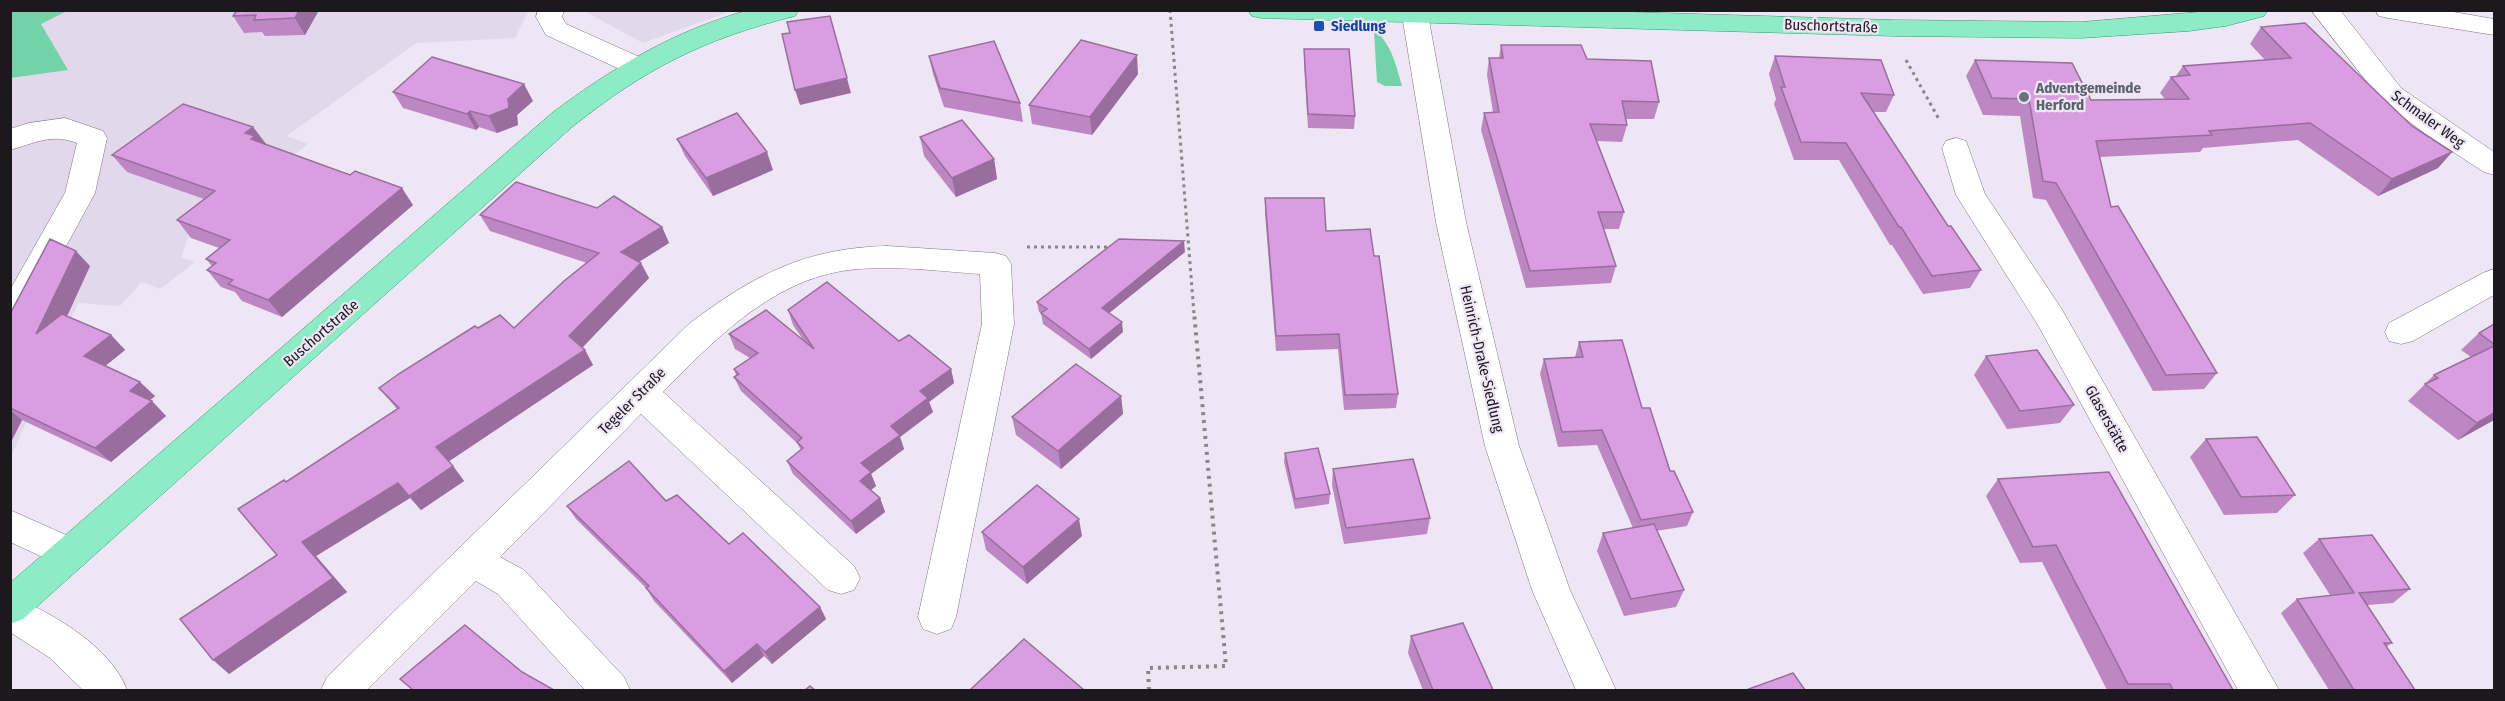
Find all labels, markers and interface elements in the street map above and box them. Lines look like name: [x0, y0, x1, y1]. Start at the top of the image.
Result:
street label: Buschortstraße: [1784, 15, 1878, 37]
place label: Siedlung: [1331, 17, 1386, 35]
marker: Siedlung: [1312, 19, 1326, 33]
place label: Adventgemeinde Herford: [2035, 79, 2141, 114]
street label: Schmaler Weg: [2388, 86, 2468, 152]
marker: Adventgemeinde Herford: [2017, 90, 2031, 104]
street label: Heinrich-Drake-Siedlung: [1456, 284, 1508, 434]
street label: Buschortstraße: [280, 295, 362, 371]
street label: Tegeler Straße: [595, 364, 669, 438]
street label: Glaserstätte: [2081, 382, 2133, 456]

